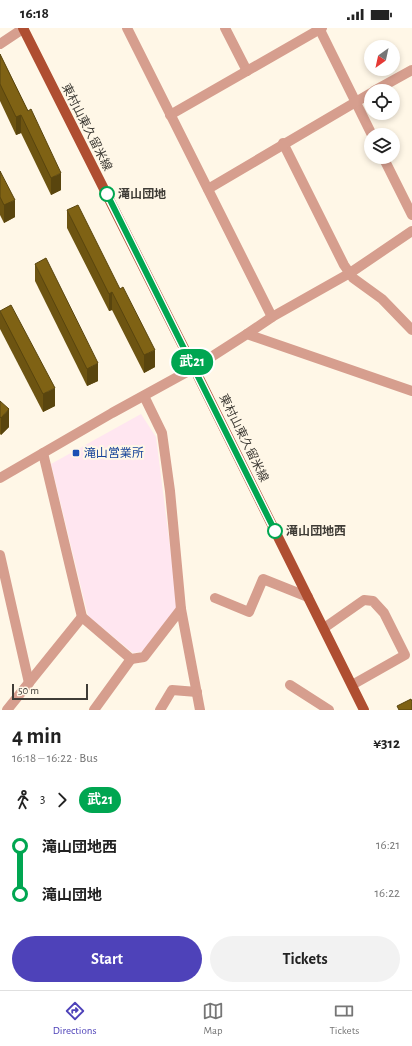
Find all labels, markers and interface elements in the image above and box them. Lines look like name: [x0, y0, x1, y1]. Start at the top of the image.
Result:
text: 16:18: [20, 6, 49, 21]
north arrow: [364, 40, 400, 76]
map controls: [364, 40, 400, 164]
street label: 東村山東久留米線: [60, 81, 115, 172]
button: locate: [364, 84, 400, 120]
button: layers: [364, 128, 400, 164]
marker: 滝山団地: [99, 186, 115, 202]
place label: 滝山団地: [118, 188, 166, 200]
line badge: 武21: [169, 349, 215, 375]
text: 武21: [179, 355, 205, 369]
street label: 東村山東久留米線: [218, 392, 271, 484]
place label: 滝山営業所: [84, 446, 144, 459]
marker: 滝山営業所: [71, 448, 81, 458]
marker: 滝山団地西: [267, 523, 283, 539]
place label: 滝山団地西: [286, 525, 346, 537]
scale bar: [12, 682, 88, 701]
text: 50 m: [18, 685, 39, 696]
text: 4 min: [12, 725, 62, 747]
text: ¥312: [373, 736, 400, 751]
text: 16:18 – 16:22 · Bus: [12, 752, 98, 765]
icon: walk: [12, 789, 34, 811]
icon: forward: [51, 789, 73, 811]
text: 3: [40, 793, 45, 806]
text: 武21: [87, 793, 113, 807]
text: 16:21: [376, 839, 400, 852]
text: 滝山団地西: [42, 840, 117, 855]
text: 16:22: [375, 887, 400, 900]
text: 滝山団地: [42, 888, 102, 903]
button: Start: [12, 936, 202, 982]
button: Tickets: [210, 936, 400, 982]
tab: Directions: [53, 1000, 97, 1037]
tab: Map: [202, 1000, 224, 1037]
tab: Tickets: [329, 1000, 359, 1037]

